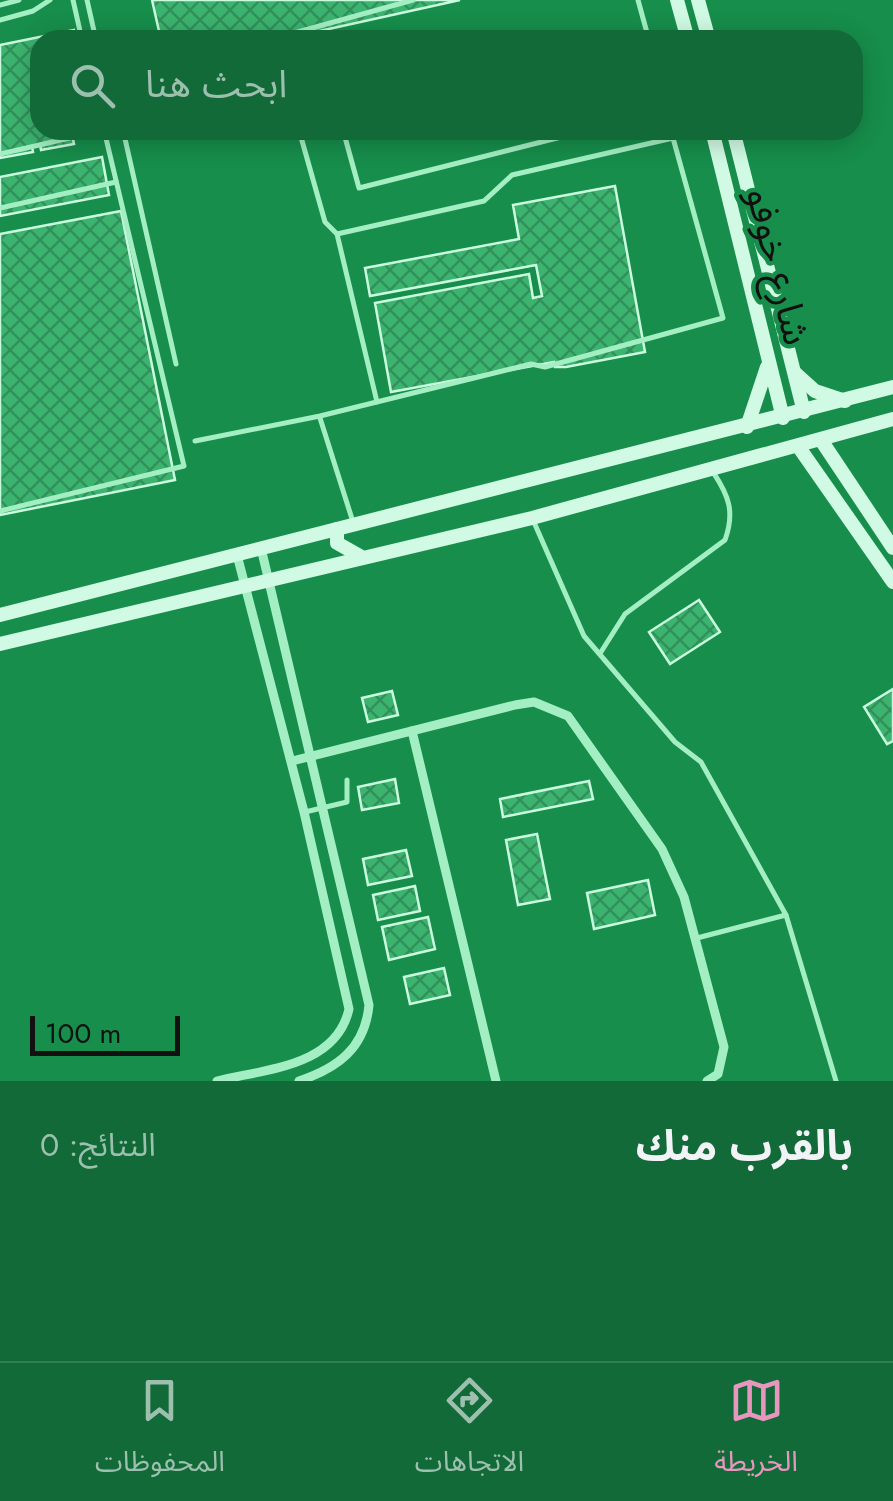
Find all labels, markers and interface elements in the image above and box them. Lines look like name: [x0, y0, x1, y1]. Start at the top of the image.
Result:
search box: [30, 30, 863, 140]
text: ابحث هنا: [145, 56, 287, 111]
icon: search: [65, 58, 120, 113]
street label: شارع خوفو: [732, 181, 825, 351]
scale bar: [30, 1011, 180, 1056]
text: 100 m: [45, 1013, 121, 1054]
text: بالقرب منك: [636, 1115, 853, 1176]
text: النتائج: 0: [40, 1122, 156, 1168]
tab: المحفوظات: [95, 1373, 225, 1492]
tab: الاتجاهات: [415, 1373, 524, 1492]
tab: الخريطة: [714, 1373, 798, 1492]

